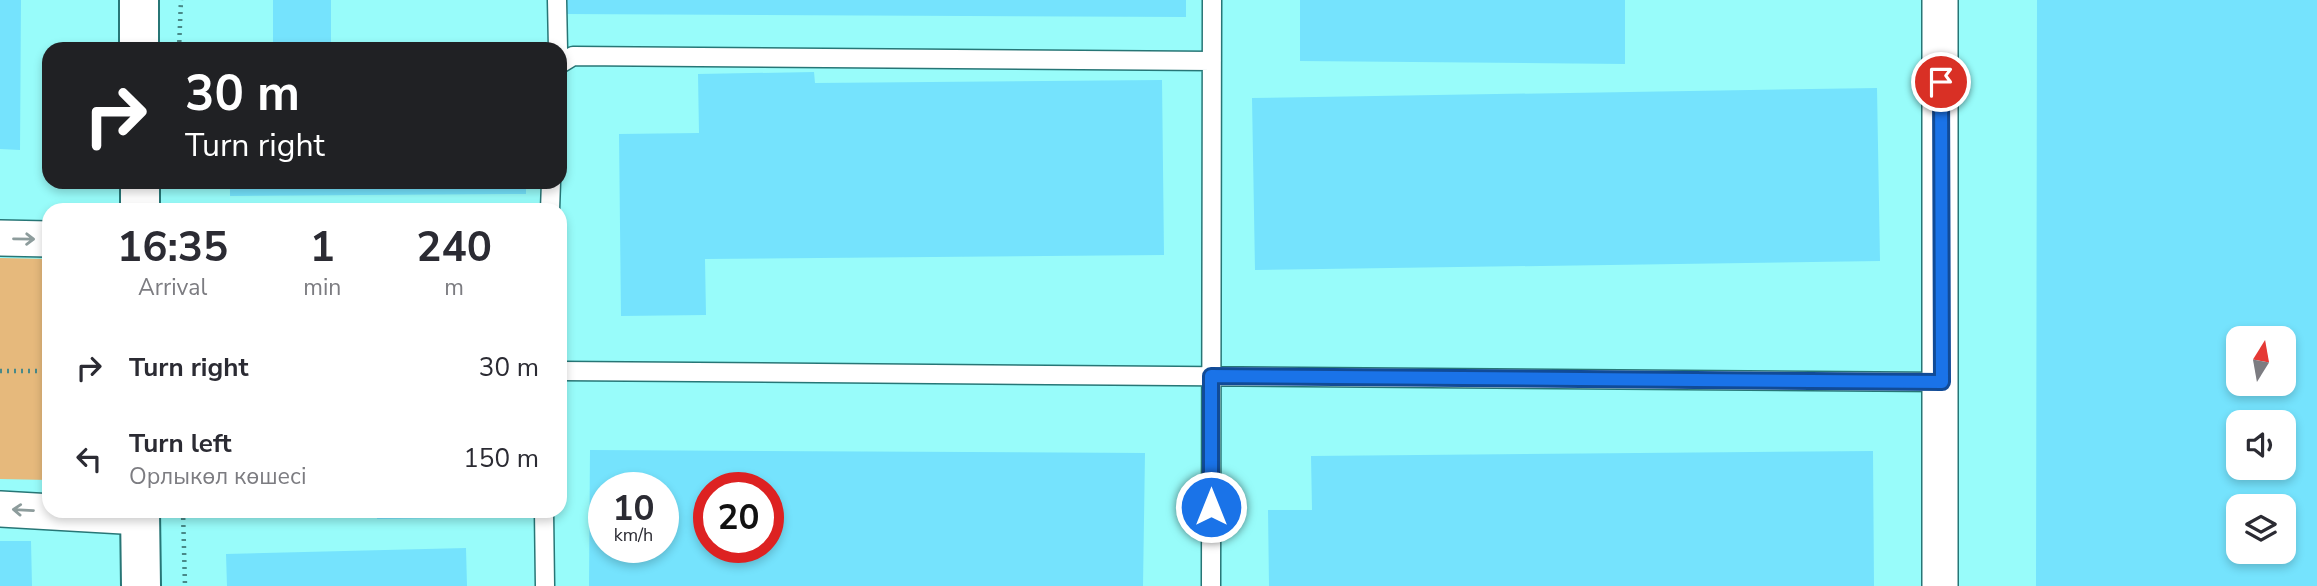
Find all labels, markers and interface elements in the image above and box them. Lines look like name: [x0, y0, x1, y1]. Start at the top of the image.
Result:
pin: [1911, 52, 1971, 112]
text: 30 m: [185, 60, 300, 127]
icon: arrive: [1922, 63, 1960, 101]
icon: right: [70, 70, 161, 161]
text: Turn right: [185, 124, 325, 167]
text: 16:35: [117, 219, 228, 276]
text: 1: [310, 219, 335, 276]
text: 240: [416, 219, 492, 276]
one-way arrow: [13, 232, 36, 246]
text: Arrival: [138, 272, 207, 303]
text: min: [303, 272, 341, 303]
text: m: [444, 272, 464, 303]
north arrow: [2226, 326, 2296, 396]
map controls: [2226, 326, 2296, 564]
icon: right: [70, 349, 108, 387]
text: Turn right: [129, 350, 248, 385]
text: 30 m: [479, 350, 539, 385]
button: sound: [2226, 410, 2296, 480]
text: Turn left: [129, 426, 232, 461]
icon: left: [70, 440, 108, 478]
text: 150 m: [463, 441, 539, 476]
text: Орлыкөл көшесі: [129, 461, 306, 492]
position arrow: [1174, 470, 1248, 544]
speed limit sign: 20: [693, 472, 784, 563]
text: 10: [612, 485, 655, 532]
button: layers: [2226, 494, 2296, 564]
one-way arrow: [12, 504, 35, 517]
text: km/h: [614, 523, 653, 547]

